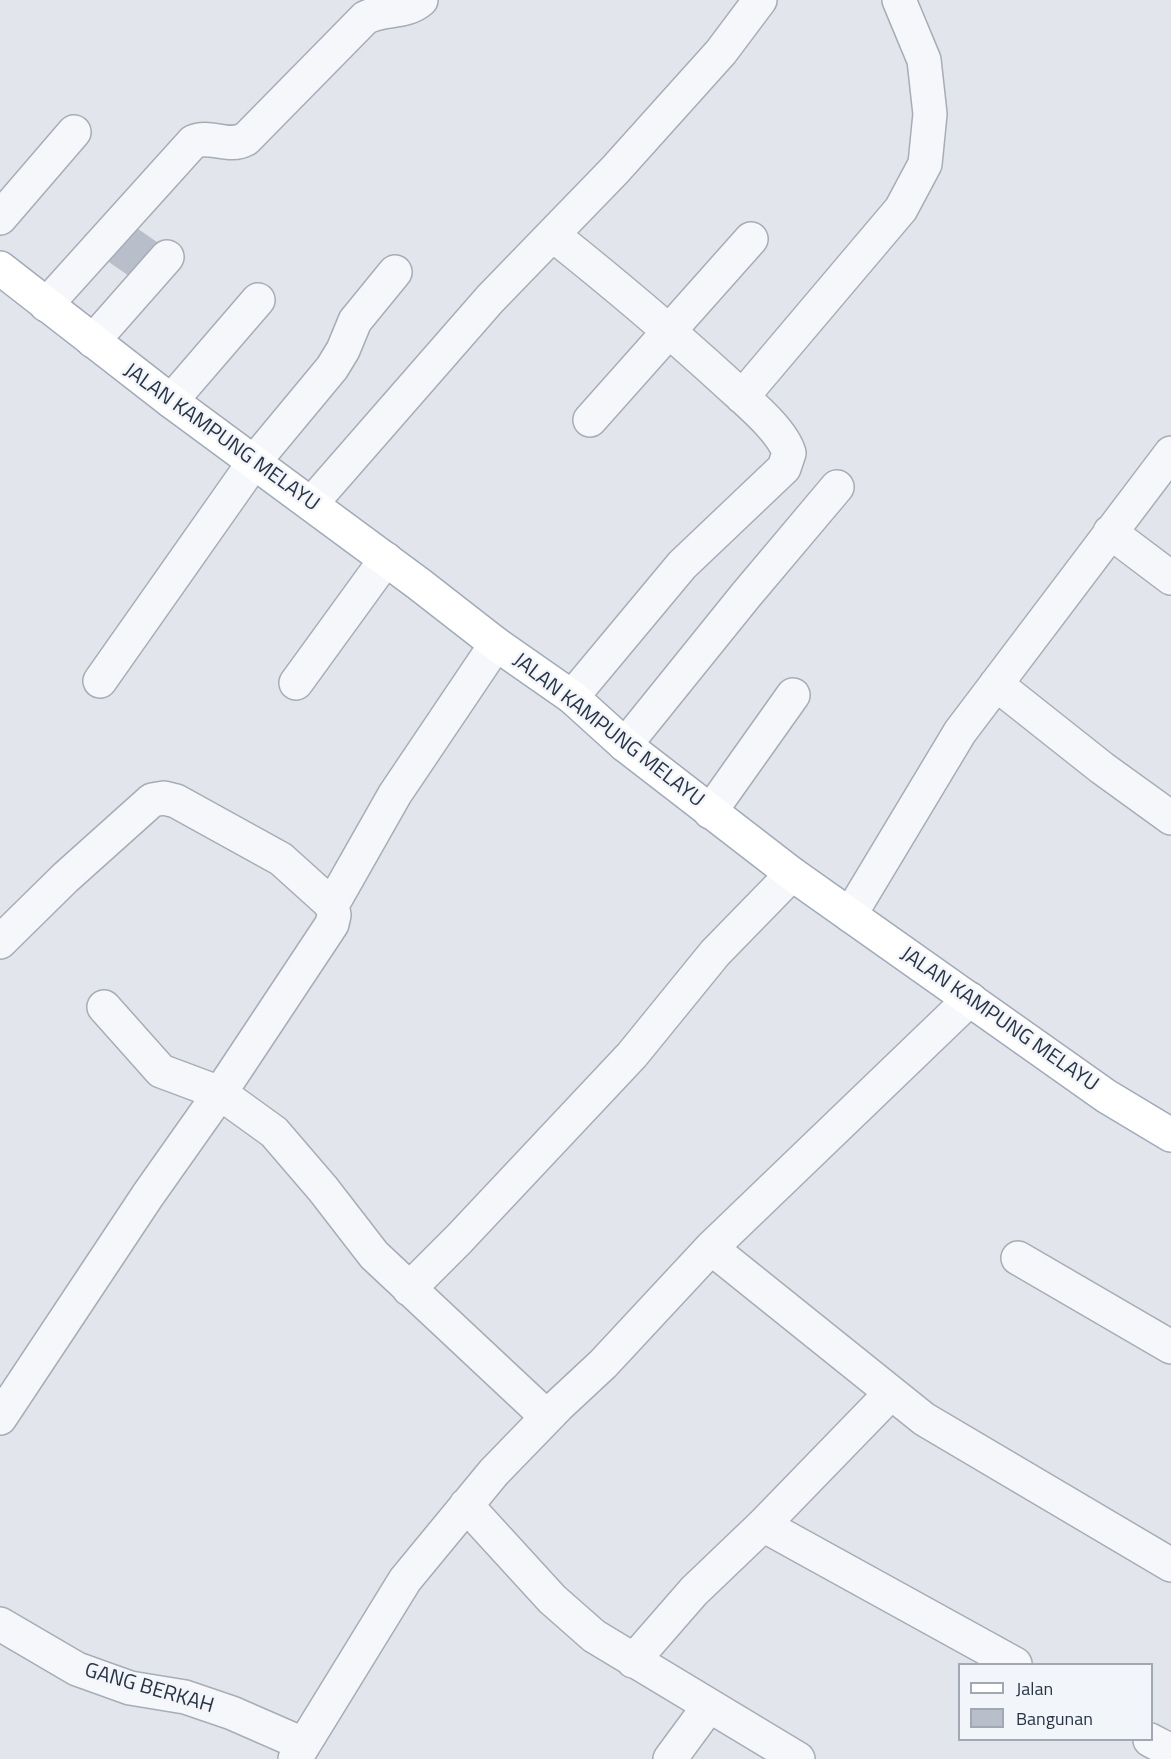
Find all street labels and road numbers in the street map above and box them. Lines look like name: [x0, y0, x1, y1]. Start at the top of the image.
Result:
street label: JALAN KAMPUNG MELAYU: [118, 359, 324, 517]
street label: JALAN KAMPUNG MELAYU: [507, 649, 709, 813]
street label: JALAN KAMPUNG MELAYU: [895, 942, 1103, 1098]
street label: GANG BERKAH: [81, 1659, 217, 1719]

